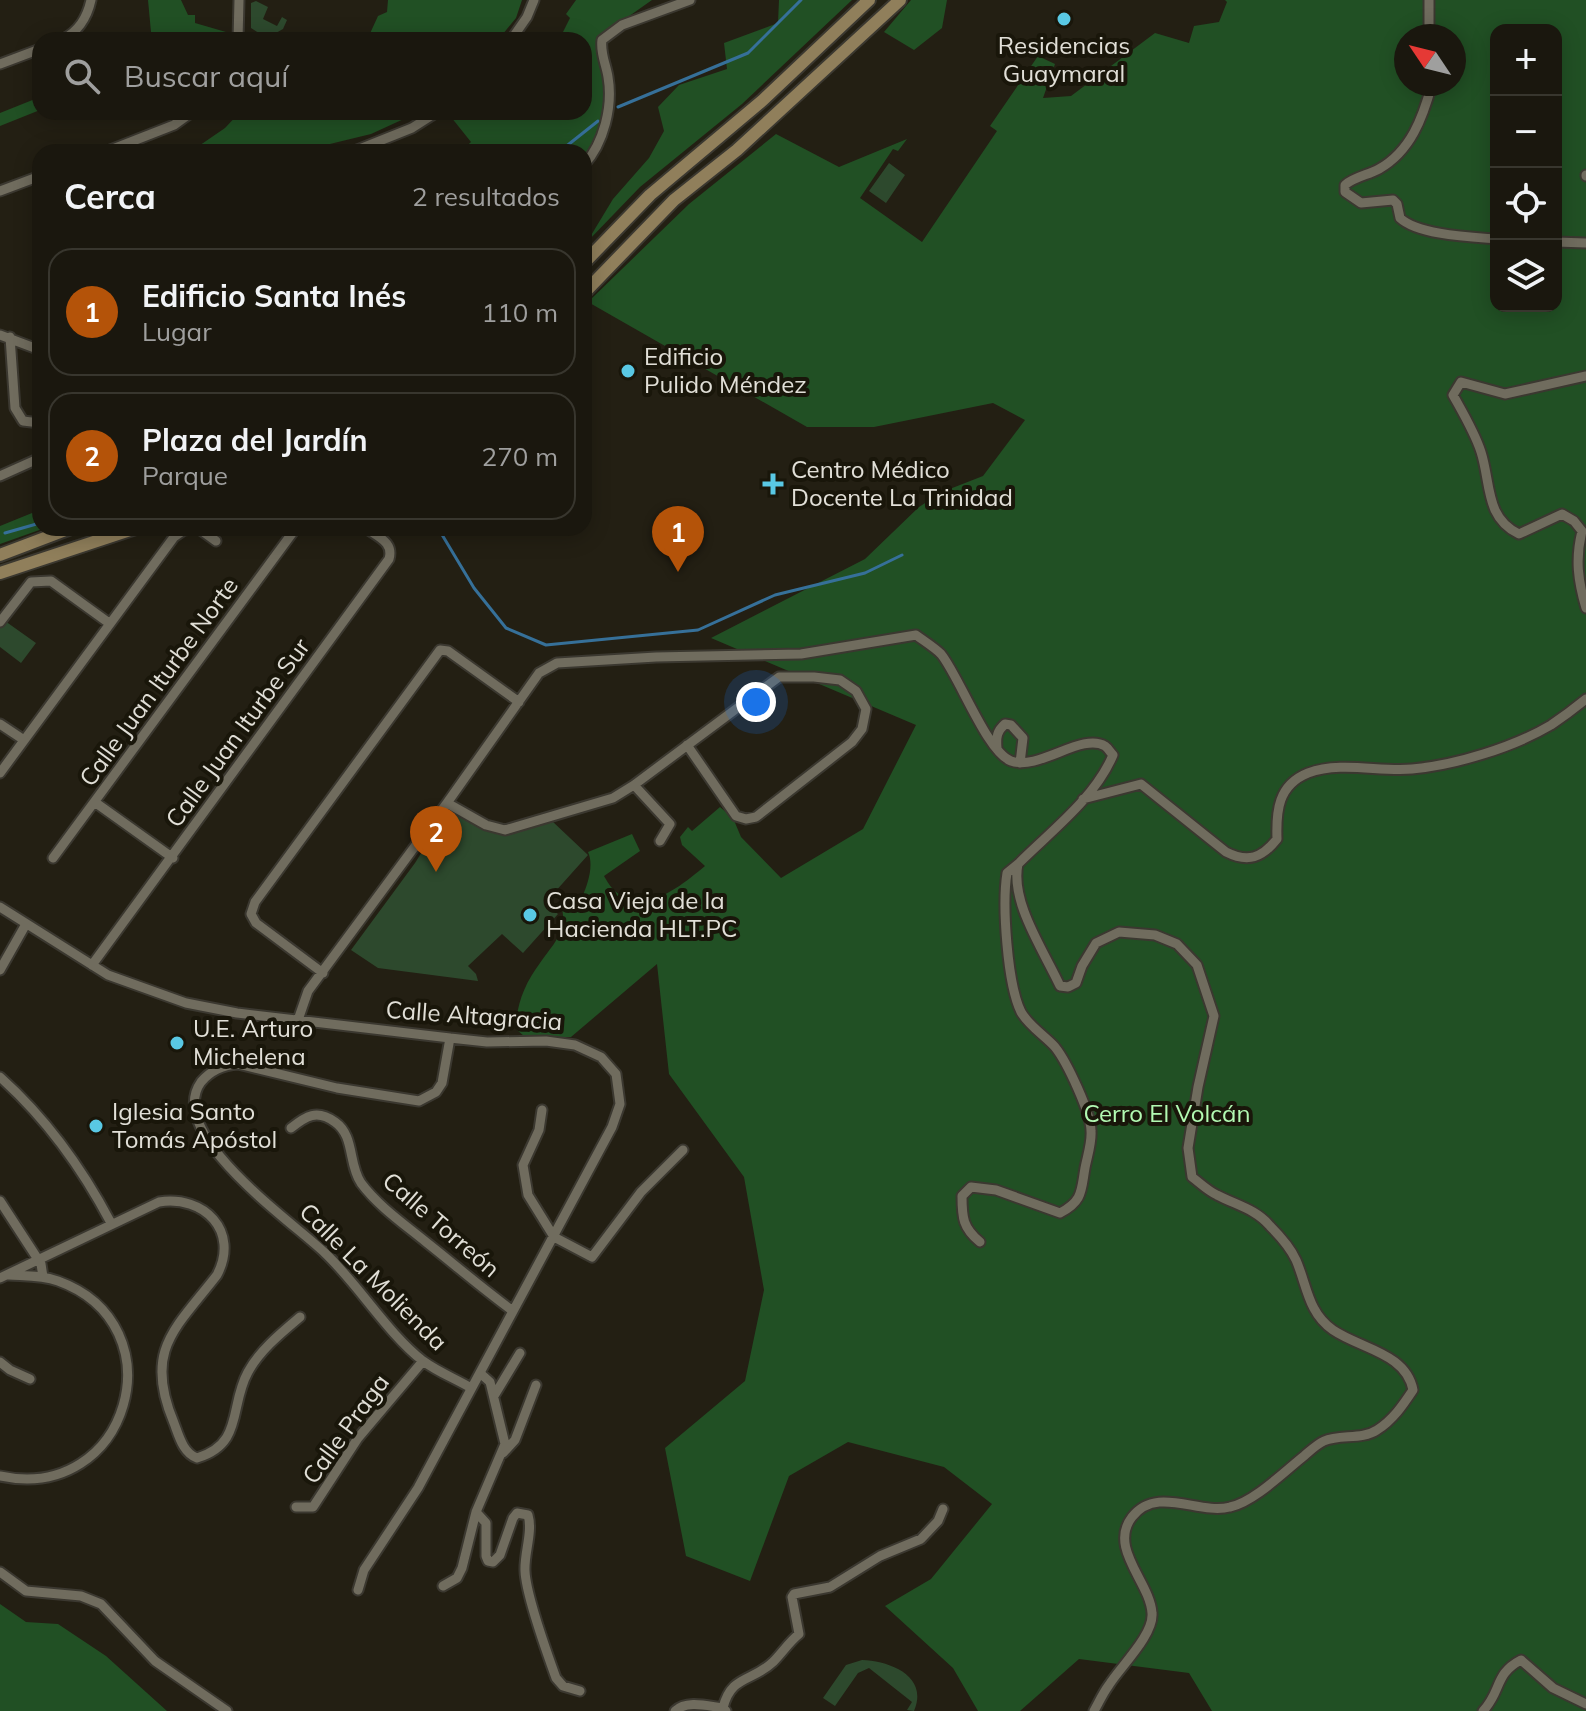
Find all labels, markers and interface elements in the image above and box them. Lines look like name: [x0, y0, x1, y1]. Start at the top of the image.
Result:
marker: Residencias Guaymaral: [1055, 10, 1073, 28]
north arrow: [1394, 24, 1466, 96]
map controls: [1490, 24, 1562, 312]
button: +: [1490, 24, 1562, 96]
place label: Residencias Guaymaral: [998, 30, 1130, 88]
search box: [32, 32, 592, 120]
icon: search: [60, 54, 104, 98]
text: Buscar aquí: [124, 57, 289, 95]
button: −: [1490, 96, 1562, 168]
button: locate: [1490, 168, 1562, 240]
text: Cerca: [64, 175, 156, 218]
text: 2 resultados: [412, 180, 560, 213]
button: layers: [1490, 240, 1562, 312]
text: Edificio Santa Inés: [142, 277, 406, 315]
text: 1: [84, 296, 100, 329]
text: 110 m: [482, 296, 558, 329]
text: Lugar: [142, 315, 212, 348]
place label: Edificio Pulido Méndez: [644, 341, 807, 399]
marker: Edificio Pulido Méndez: [619, 362, 637, 380]
text: Plaza del Jardín: [142, 421, 367, 459]
text: 2: [84, 440, 100, 473]
text: 270 m: [482, 440, 558, 473]
place label: Centro Médico Docente La Trinidad: [791, 454, 1013, 512]
text: Parque: [142, 459, 228, 492]
marker: Centro Médico Docente La Trinidad: [762, 473, 784, 495]
pin: 1: [652, 506, 704, 572]
street label: Calle Juan Iturbe Norte: [72, 571, 244, 792]
street label: Calle Juan Iturbe Sur: [159, 632, 316, 833]
your location: [736, 682, 776, 722]
pin: 2: [410, 806, 462, 872]
place label: Casa Vieja de la Hacienda HLT.PC: [546, 885, 737, 943]
marker: Casa Vieja de la Hacienda HLT.PC: [521, 906, 539, 924]
street label: Calle Altagracia: [385, 994, 563, 1036]
place label: U.E. Arturo Michelena: [193, 1013, 313, 1071]
marker: U.E. Arturo Michelena: [168, 1034, 186, 1052]
place label: Iglesia Santo Tomás Apóstol: [112, 1096, 277, 1154]
park label: Cerro El Volcán: [1083, 1098, 1251, 1128]
marker: Iglesia Santo Tomás Apóstol: [87, 1117, 105, 1135]
street label: Calle Torreón: [377, 1165, 506, 1283]
street label: Calle La Molienda: [294, 1196, 454, 1356]
street label: Calle Praga: [295, 1368, 395, 1489]

